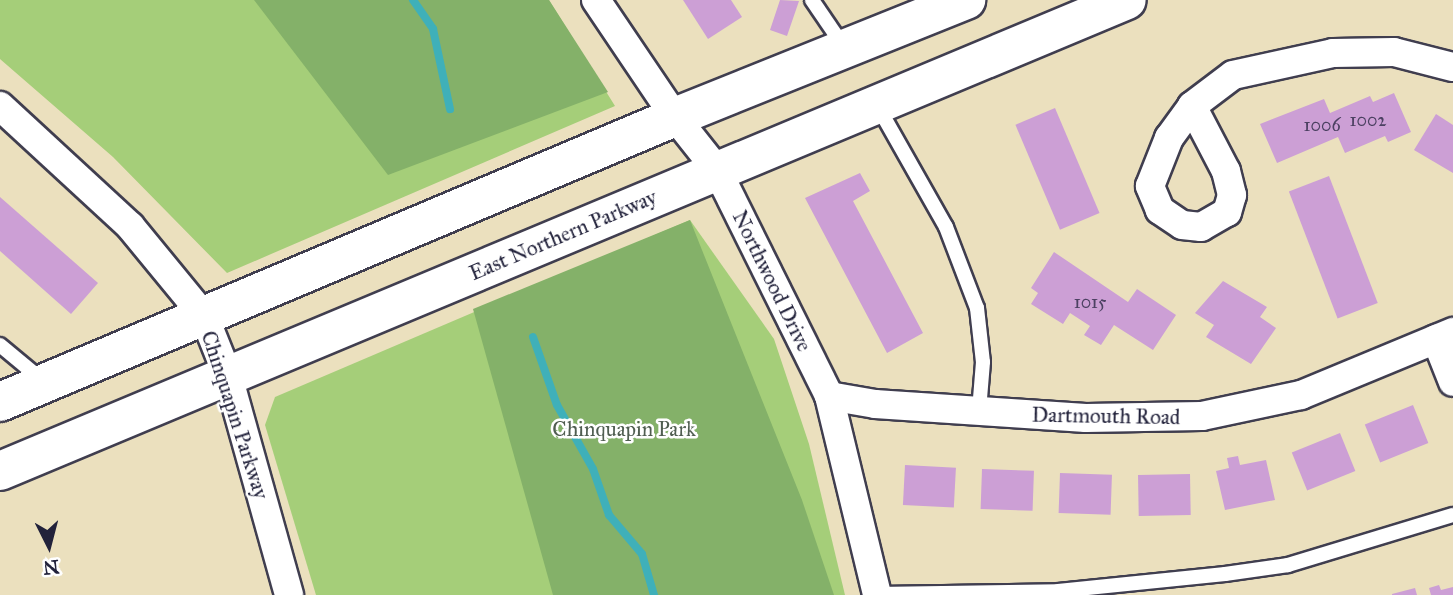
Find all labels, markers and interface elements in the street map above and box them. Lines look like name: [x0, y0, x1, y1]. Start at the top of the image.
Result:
house number: 1002: [1350, 109, 1386, 131]
house number: 1006: [1303, 114, 1341, 136]
street label: East Northern Parkway: [465, 184, 661, 286]
street label: Northwood Drive: [727, 206, 817, 356]
house number: 1015: [1074, 291, 1106, 313]
street label: Chinquapin Parkway: [196, 328, 274, 502]
street label: Dartmouth Road: [1031, 402, 1181, 430]
park label: Chinquapin Park: [552, 416, 696, 442]
north arrow: [14, 511, 84, 581]
text: N: [42, 555, 60, 580]

